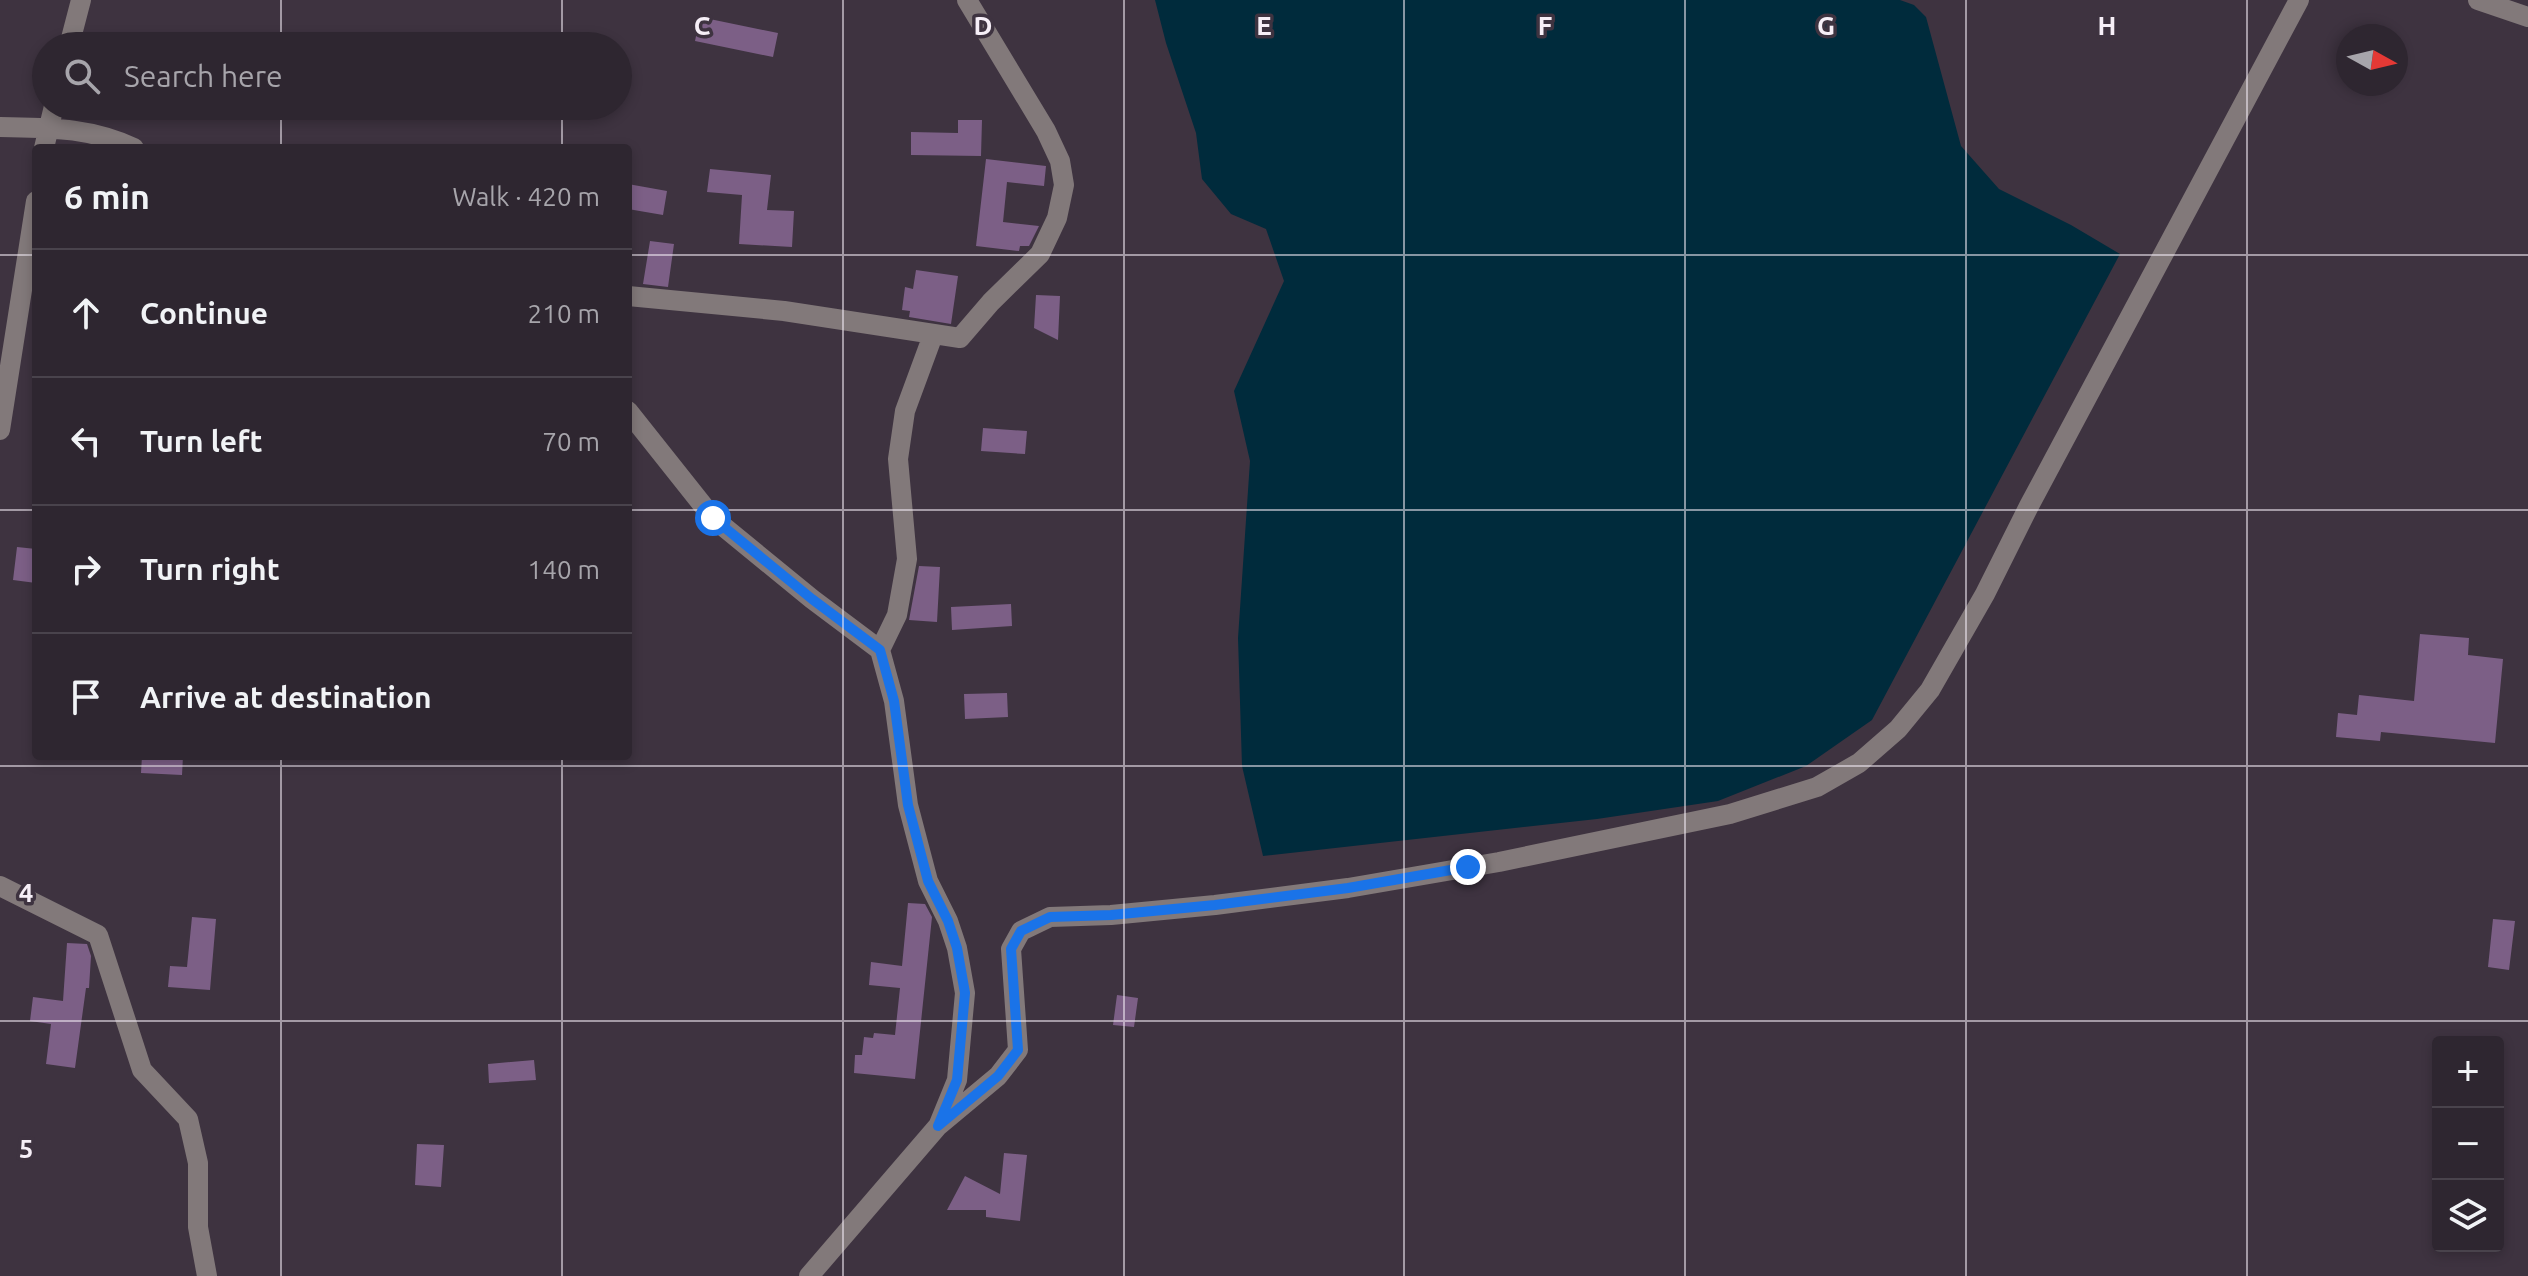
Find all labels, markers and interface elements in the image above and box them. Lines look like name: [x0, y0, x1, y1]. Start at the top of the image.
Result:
text: C: [694, 11, 711, 40]
text: D: [974, 11, 992, 40]
text: E: [1256, 11, 1272, 40]
text: F: [1538, 11, 1552, 40]
text: G: [1817, 11, 1835, 40]
text: H: [2098, 11, 2116, 40]
north arrow: [2336, 24, 2408, 96]
search box: [32, 32, 632, 120]
icon: search: [60, 54, 104, 98]
text: Search here: [124, 59, 283, 93]
text: 6 min: [64, 177, 150, 215]
text: Walk · 420 m: [452, 182, 600, 211]
icon: ahead: [64, 291, 108, 335]
text: Continue: [140, 296, 268, 330]
text: 210 m: [528, 299, 600, 328]
icon: left: [64, 419, 108, 463]
text: Turn left: [140, 424, 262, 458]
text: 70 m: [542, 427, 600, 456]
route start: [695, 500, 731, 536]
icon: right: [64, 547, 108, 591]
text: Turn right: [140, 552, 280, 586]
text: 140 m: [528, 555, 600, 584]
icon: arrive: [64, 675, 108, 719]
text: Arrive at destination: [140, 680, 432, 714]
route end: [1450, 849, 1486, 885]
text: 4: [19, 878, 33, 907]
map controls: [2432, 1036, 2504, 1252]
button: +: [2432, 1036, 2504, 1108]
button: −: [2432, 1108, 2504, 1180]
text: 5: [19, 1134, 33, 1163]
button: layers: [2432, 1180, 2504, 1252]

